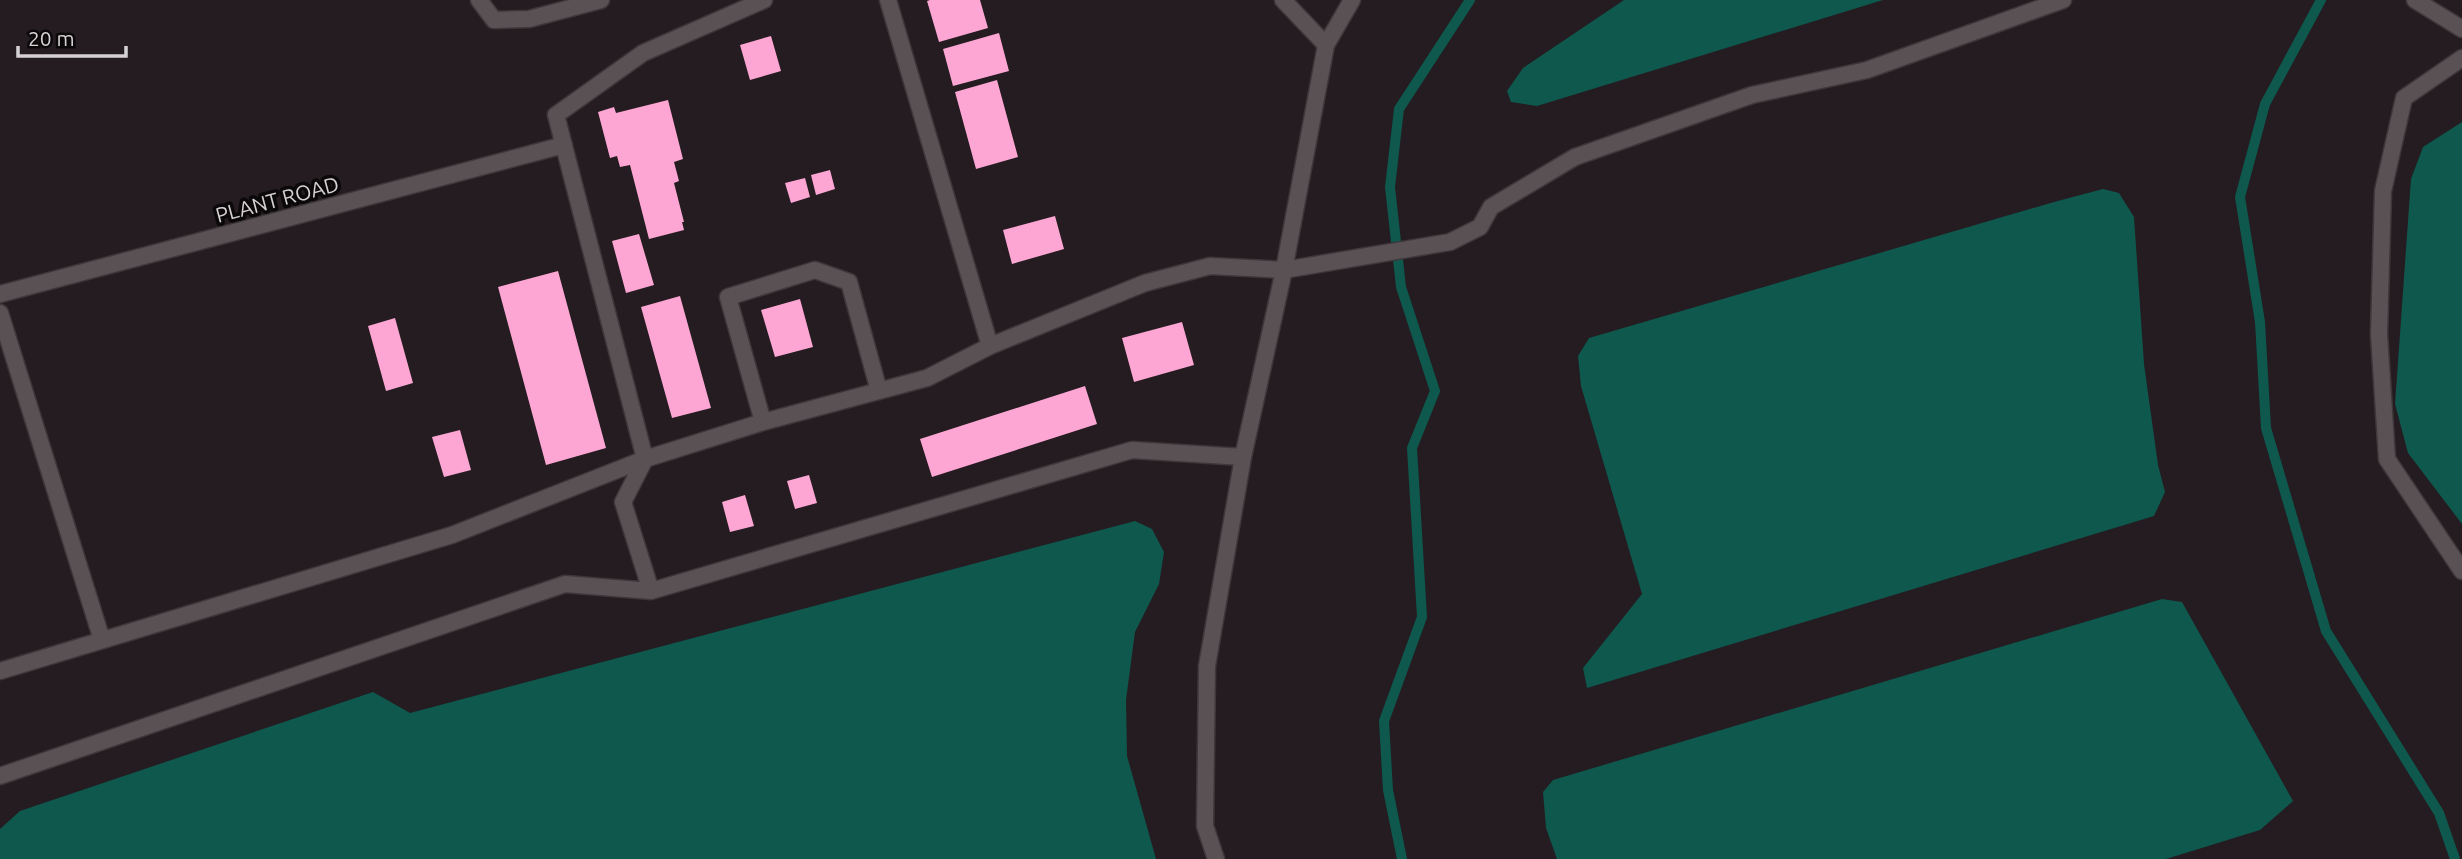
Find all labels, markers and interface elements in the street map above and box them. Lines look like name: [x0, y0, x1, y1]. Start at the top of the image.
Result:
scale bar: [18, 14, 126, 58]
text: 20 m: [28, 26, 75, 50]
street label: PLANT ROAD: [213, 171, 341, 227]

